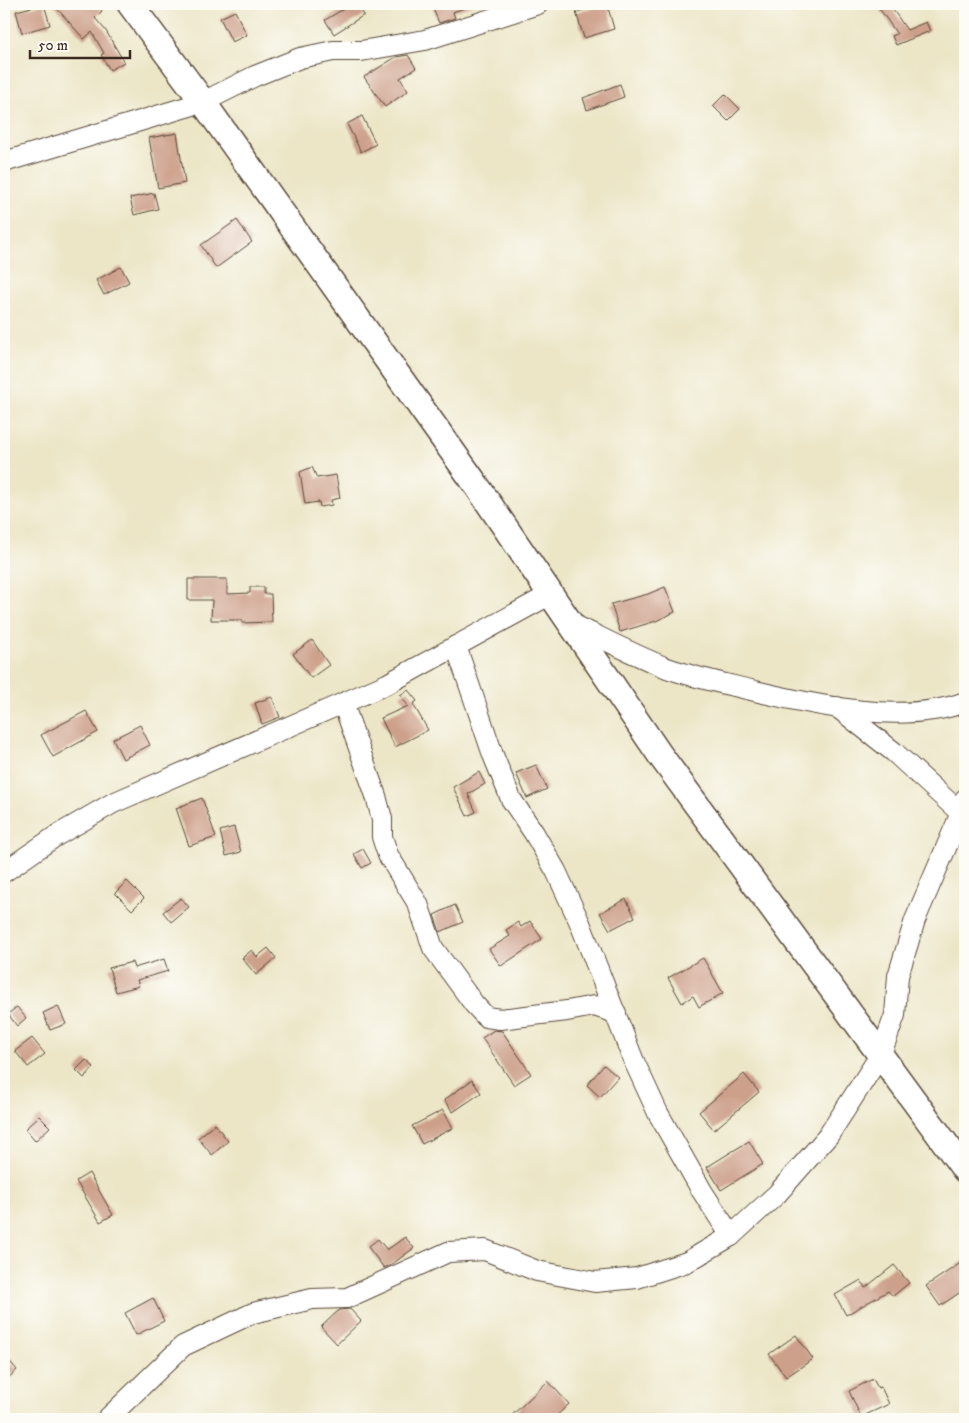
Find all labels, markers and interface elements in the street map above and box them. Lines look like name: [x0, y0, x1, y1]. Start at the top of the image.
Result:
scale bar: [30, 28, 130, 60]
text: 50 m: [38, 36, 68, 55]

